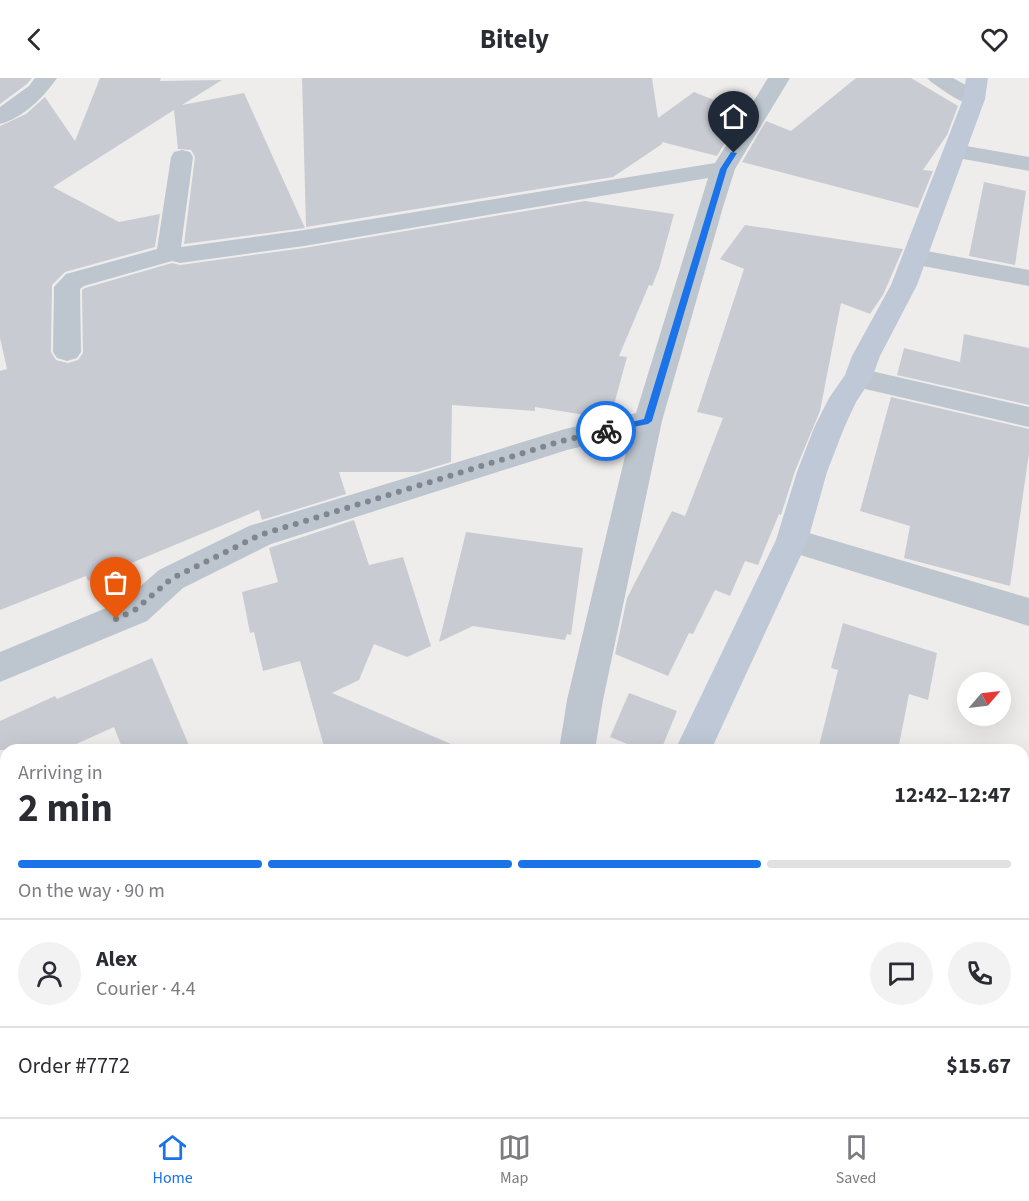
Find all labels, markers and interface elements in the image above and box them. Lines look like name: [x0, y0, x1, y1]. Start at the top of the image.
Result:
text: Bitely: [480, 20, 549, 59]
icon: back: [18, 23, 51, 56]
icon: heart: [978, 23, 1011, 56]
pin: [708, 91, 759, 153]
icon: home: [717, 100, 750, 133]
courier: [576, 401, 636, 461]
icon: bike: [590, 415, 623, 448]
pin: [90, 557, 141, 619]
icon: bag: [99, 566, 132, 599]
north arrow: [957, 672, 1011, 726]
map controls: [957, 672, 1011, 726]
text: Arriving in: [18, 759, 103, 787]
text: 12:42–12:47: [894, 779, 1011, 811]
text: 2 min: [18, 781, 113, 837]
text: On the way · 90 m: [18, 877, 165, 905]
button: person: [18, 942, 81, 1005]
button: chat: [870, 942, 933, 1005]
button: phone: [948, 942, 1011, 1005]
text: Alex: [96, 943, 137, 975]
text: Courier · 4.4: [96, 975, 196, 1003]
text: Order #7772: [18, 1050, 130, 1082]
text: $15.67: [946, 1050, 1011, 1082]
tab: Home: [152, 1131, 193, 1189]
tab: Map: [498, 1131, 531, 1189]
tab: Saved: [836, 1131, 877, 1189]

